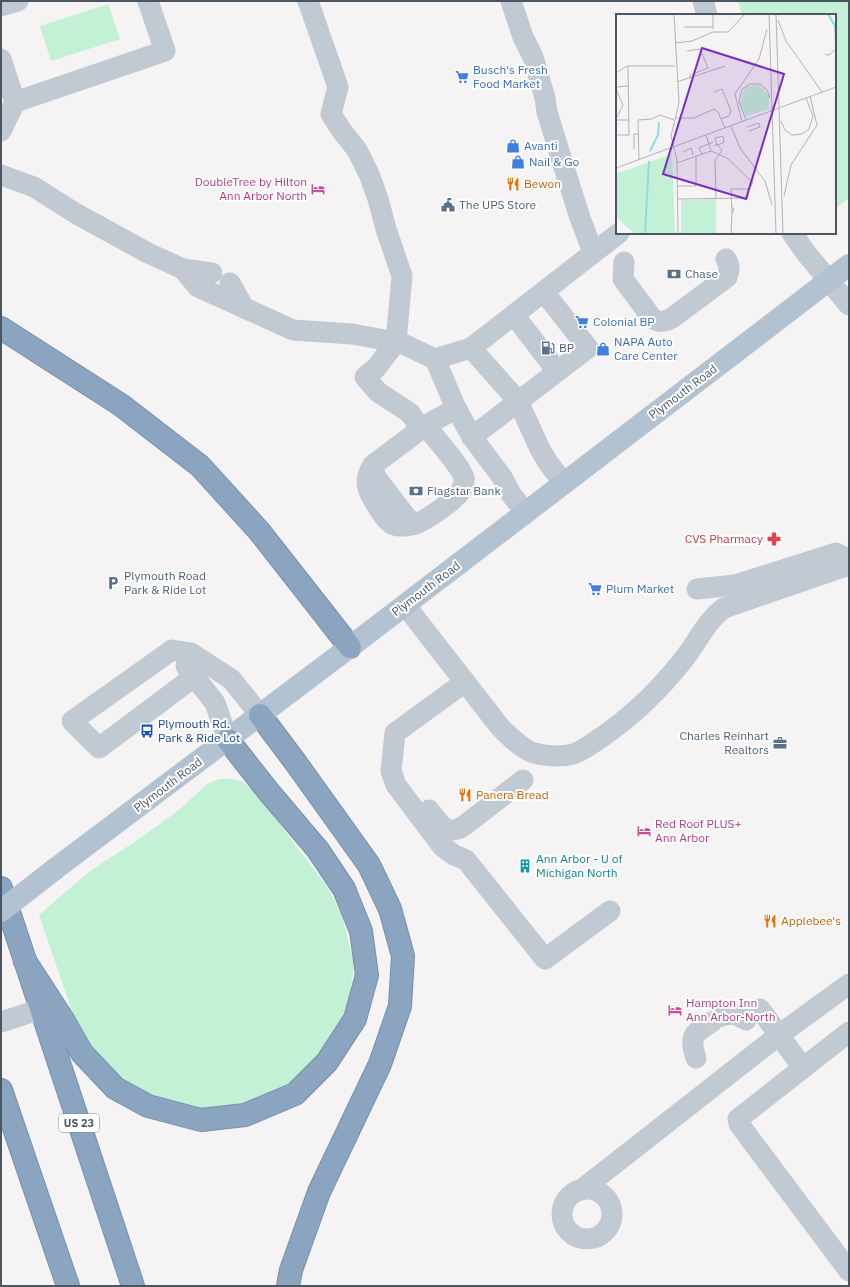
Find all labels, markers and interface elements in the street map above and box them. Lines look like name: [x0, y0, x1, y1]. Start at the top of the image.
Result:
inset map: [616, 14, 836, 234]
place label: Busch's Fresh Food Market: [473, 62, 548, 91]
supermarket icon: Busch's Fresh Food Market: [454, 69, 470, 85]
shop icon: Avanti: [505, 138, 521, 154]
place label: Avanti: [524, 138, 558, 153]
shop icon: Nail & Go: [510, 154, 526, 170]
place label: Nail & Go: [529, 154, 579, 169]
place label: DoubleTree by Hilton Ann Arbor North: [195, 174, 307, 203]
restaurant icon: Bewon: [505, 176, 521, 192]
place label: Bewon: [524, 176, 561, 191]
hotel icon: DoubleTree by Hilton Ann Arbor North: [310, 181, 326, 197]
public building icon: The UPS Store: [440, 197, 456, 213]
place label: The UPS Store: [459, 197, 537, 212]
bank icon: Chase: [666, 266, 682, 282]
place label: Chase: [685, 266, 719, 281]
supermarket icon: Colonial BP: [574, 314, 590, 330]
place label: Colonial BP: [593, 314, 655, 329]
place label: NAPA Auto Care Center: [614, 334, 678, 363]
fuel station icon: BP: [540, 340, 556, 356]
place label: BP: [559, 340, 574, 355]
shop icon: NAPA Auto Care Center: [595, 341, 611, 357]
street label: Plymouth Road: [645, 361, 720, 422]
bank icon: Flagstar Bank: [408, 483, 424, 499]
place label: Flagstar Bank: [427, 483, 501, 498]
place label: CVS Pharmacy: [685, 531, 763, 546]
pharmacy icon: CVS Pharmacy: [766, 531, 782, 547]
street label: Plymouth Road: [388, 558, 463, 619]
place label: Plymouth Road Park & Ride Lot: [124, 568, 206, 597]
parking icon: Plymouth Road Park & Ride Lot: [105, 575, 121, 591]
supermarket icon: Plum Market: [587, 581, 603, 597]
place label: Plum Market: [606, 581, 674, 596]
place label: Plymouth Rd. Park & Ride Lot: [158, 716, 240, 745]
bus stop icon: Plymouth Rd. Park & Ride Lot: [139, 723, 155, 739]
place label: Charles Reinhart Realtors: [680, 728, 769, 757]
office icon: Charles Reinhart Realtors: [772, 735, 788, 751]
street label: Plymouth Road: [130, 754, 205, 815]
restaurant icon: Panera Bread: [457, 787, 473, 803]
place label: Panera Bread: [476, 787, 549, 802]
place label: Red Roof PLUS+ Ann Arbor: [655, 816, 742, 845]
hotel icon: Red Roof PLUS+ Ann Arbor: [636, 823, 652, 839]
place label: Ann Arbor - U of Michigan North: [536, 851, 622, 880]
building icon: Ann Arbor - U of Michigan North: [517, 858, 533, 874]
restaurant icon: Applebee's: [762, 913, 778, 929]
place label: Applebee's: [781, 913, 841, 928]
place label: Hampton Inn Ann Arbor-North: [686, 995, 776, 1024]
hotel icon: Hampton Inn Ann Arbor-North: [667, 1002, 683, 1018]
road number: US 23: [59, 1114, 99, 1132]

